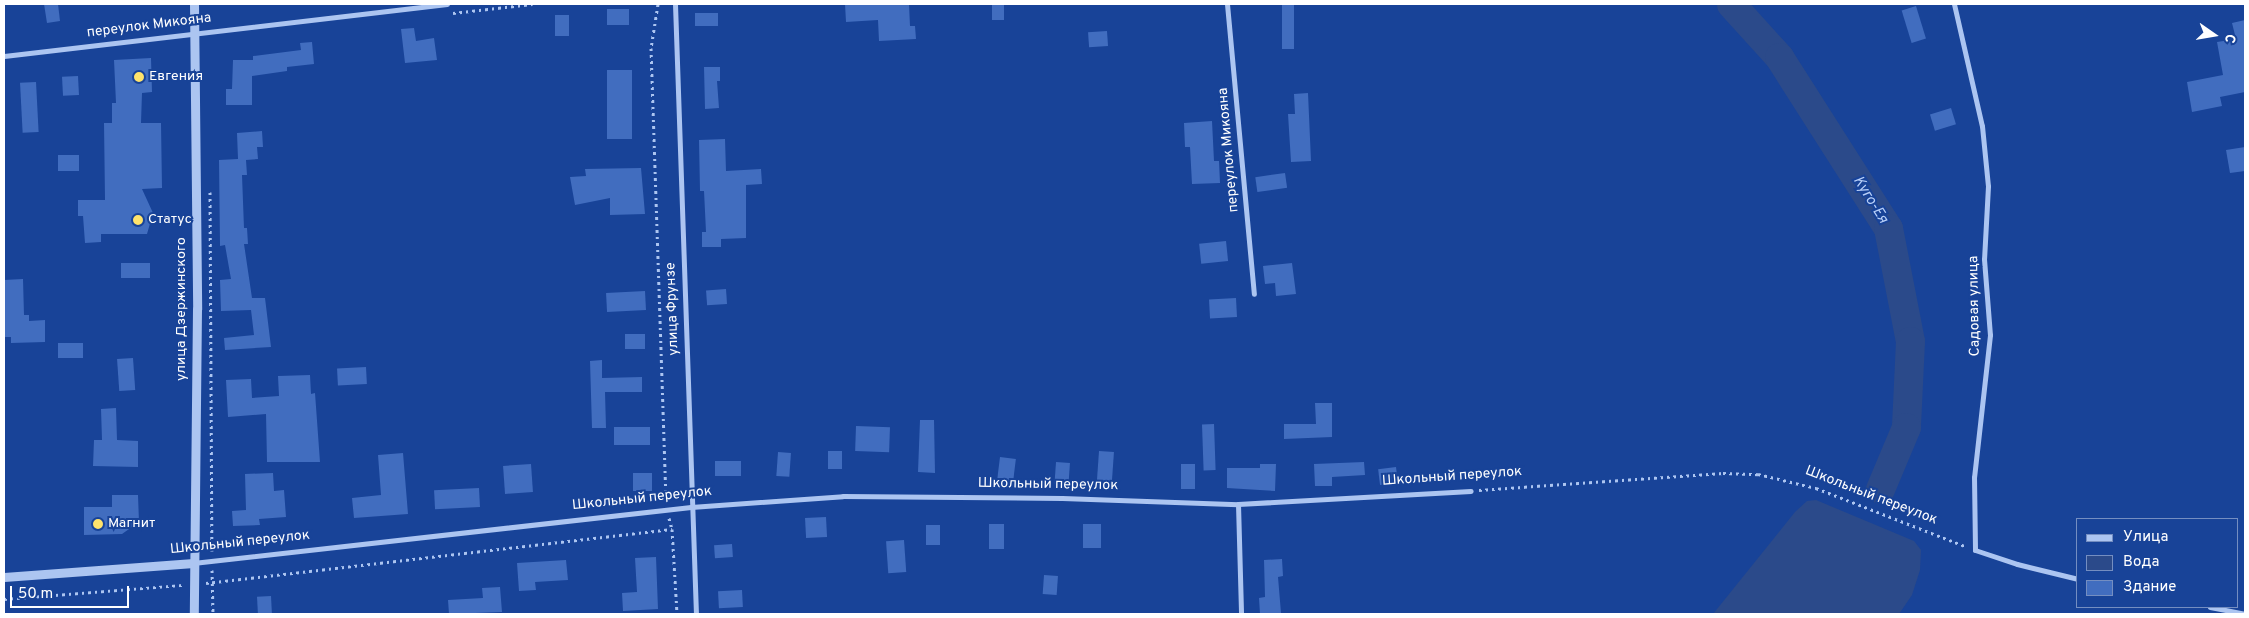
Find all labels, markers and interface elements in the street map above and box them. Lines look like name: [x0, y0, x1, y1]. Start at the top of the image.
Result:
street label: переулок Микояна: [86, 10, 212, 42]
north arrow: [2189, 10, 2239, 60]
text: С: [2220, 32, 2238, 45]
place label: Евгения: [149, 69, 203, 85]
marker: Евгения: [133, 71, 145, 83]
street label: переулок Микояна: [1215, 87, 1243, 213]
water label: Куго-Ея: [1848, 173, 1892, 227]
place label: Статус: [148, 212, 192, 228]
marker: Статус: [132, 214, 144, 226]
street label: улица Дзержинского: [174, 237, 190, 381]
street label: Садовая улица: [1966, 256, 1984, 356]
street label: улица Фрунзе: [663, 262, 683, 356]
street label: Школьный переулок: [1802, 463, 1940, 529]
street label: Школьный переулок: [1381, 464, 1523, 490]
street label: Школьный переулок: [978, 475, 1118, 495]
street label: Школьный переулок: [571, 483, 713, 515]
place label: Магнит: [108, 516, 155, 532]
marker: Магнит: [92, 518, 104, 530]
legend: [2076, 518, 2239, 608]
street label: Школьный переулок: [169, 527, 311, 559]
text: Улица: [2123, 528, 2168, 547]
text: Вода: [2123, 553, 2159, 572]
scale bar: [12, 576, 131, 608]
text: Здание: [2123, 578, 2176, 597]
text: 50 m: [18, 585, 53, 604]

